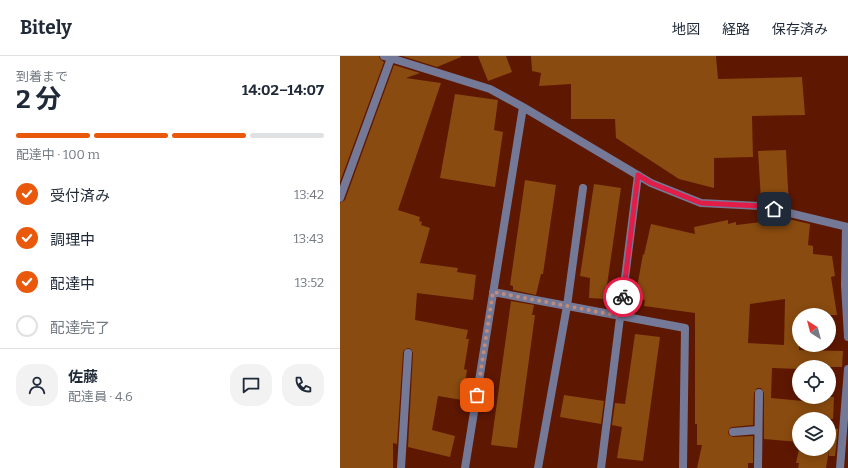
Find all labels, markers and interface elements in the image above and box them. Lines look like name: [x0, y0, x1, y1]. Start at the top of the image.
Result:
text: Bitely: [20, 16, 72, 39]
text: 地図: [672, 21, 700, 38]
text: 経路: [722, 21, 750, 38]
text: 保存済み: [772, 21, 828, 38]
text: 到着まで: [16, 69, 68, 84]
text: 14:02–14:07: [242, 81, 324, 99]
text: 2 分: [16, 84, 61, 115]
text: 配達中 · 100 m: [16, 147, 100, 162]
icon: check: [16, 183, 38, 205]
text: 受付済み: [50, 187, 110, 205]
text: 13:42: [294, 187, 324, 202]
pin: [757, 192, 791, 226]
icon: home: [763, 198, 785, 220]
icon: check: [16, 227, 38, 249]
text: 調理中: [50, 231, 95, 249]
text: 13:43: [294, 231, 324, 246]
icon: check: [16, 271, 38, 293]
text: 配達中: [50, 275, 95, 293]
text: 13:52: [295, 275, 324, 290]
courier: [603, 277, 643, 317]
icon: bike: [612, 286, 634, 308]
north arrow: [792, 308, 836, 352]
map controls: [792, 308, 836, 456]
text: 配達完了: [50, 319, 110, 337]
button: locate: [792, 360, 836, 404]
button: person: [16, 364, 58, 406]
button: chat: [230, 364, 272, 406]
button: phone: [282, 364, 324, 406]
text: 佐藤: [68, 368, 98, 386]
pin: [460, 378, 494, 412]
icon: bag: [466, 384, 488, 406]
text: 配達員 · 4.6: [68, 389, 133, 404]
button: layers: [792, 412, 836, 456]

